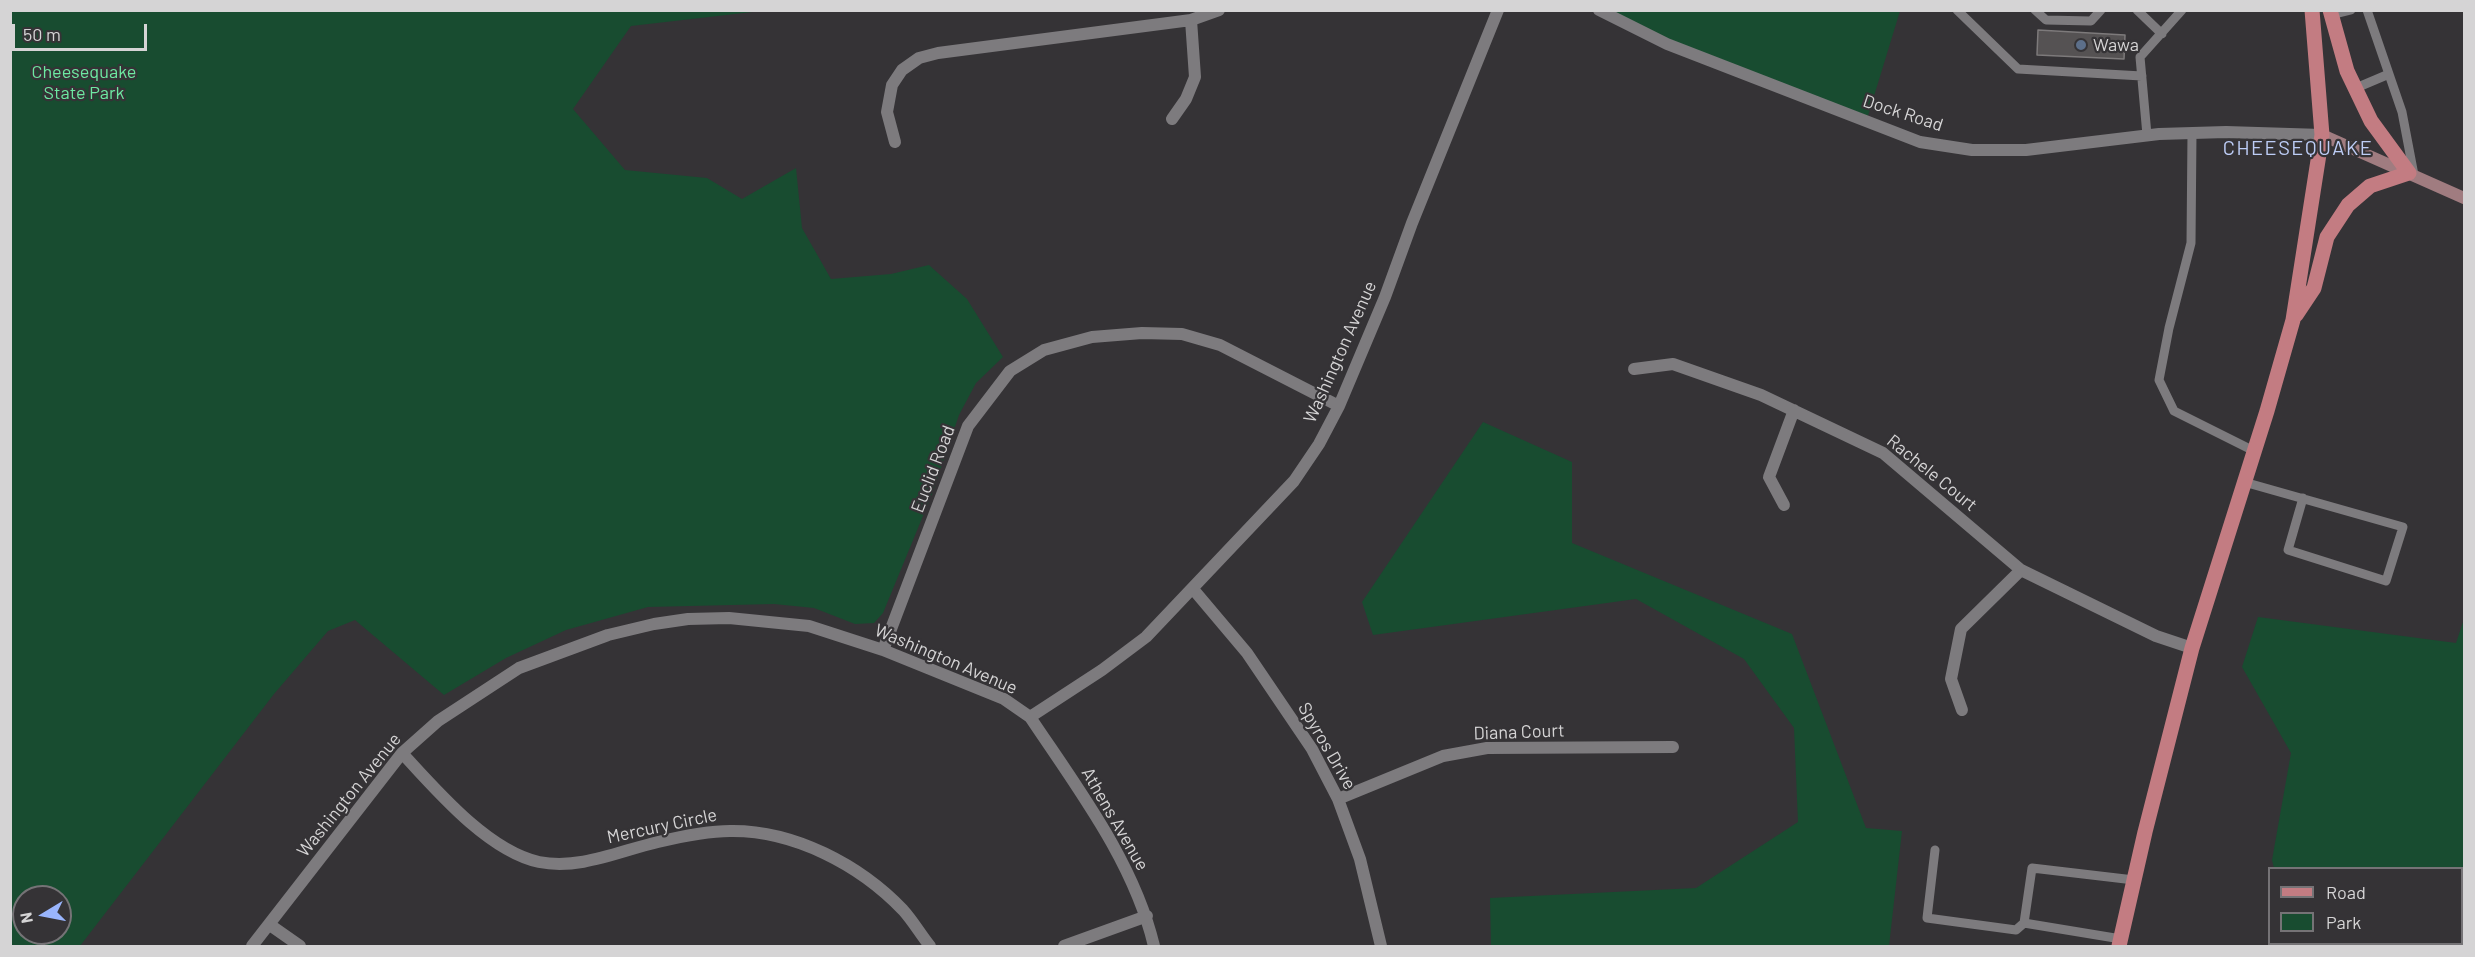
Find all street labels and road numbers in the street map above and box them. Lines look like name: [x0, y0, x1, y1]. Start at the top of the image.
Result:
street label: Dock Road: [1860, 90, 1946, 136]
street label: Washington Avenue: [1299, 278, 1381, 426]
street label: Euclid Road: [906, 422, 960, 516]
street label: Rachele Court: [1883, 430, 1981, 516]
street label: Washington Avenue: [871, 619, 1021, 699]
street label: Spyros Drive: [1293, 699, 1361, 793]
street label: Diana Court: [1473, 720, 1565, 744]
street label: Washington Avenue: [292, 729, 406, 861]
street label: Athens Avenue: [1077, 764, 1153, 874]
street label: Mercury Circle: [605, 804, 719, 848]

